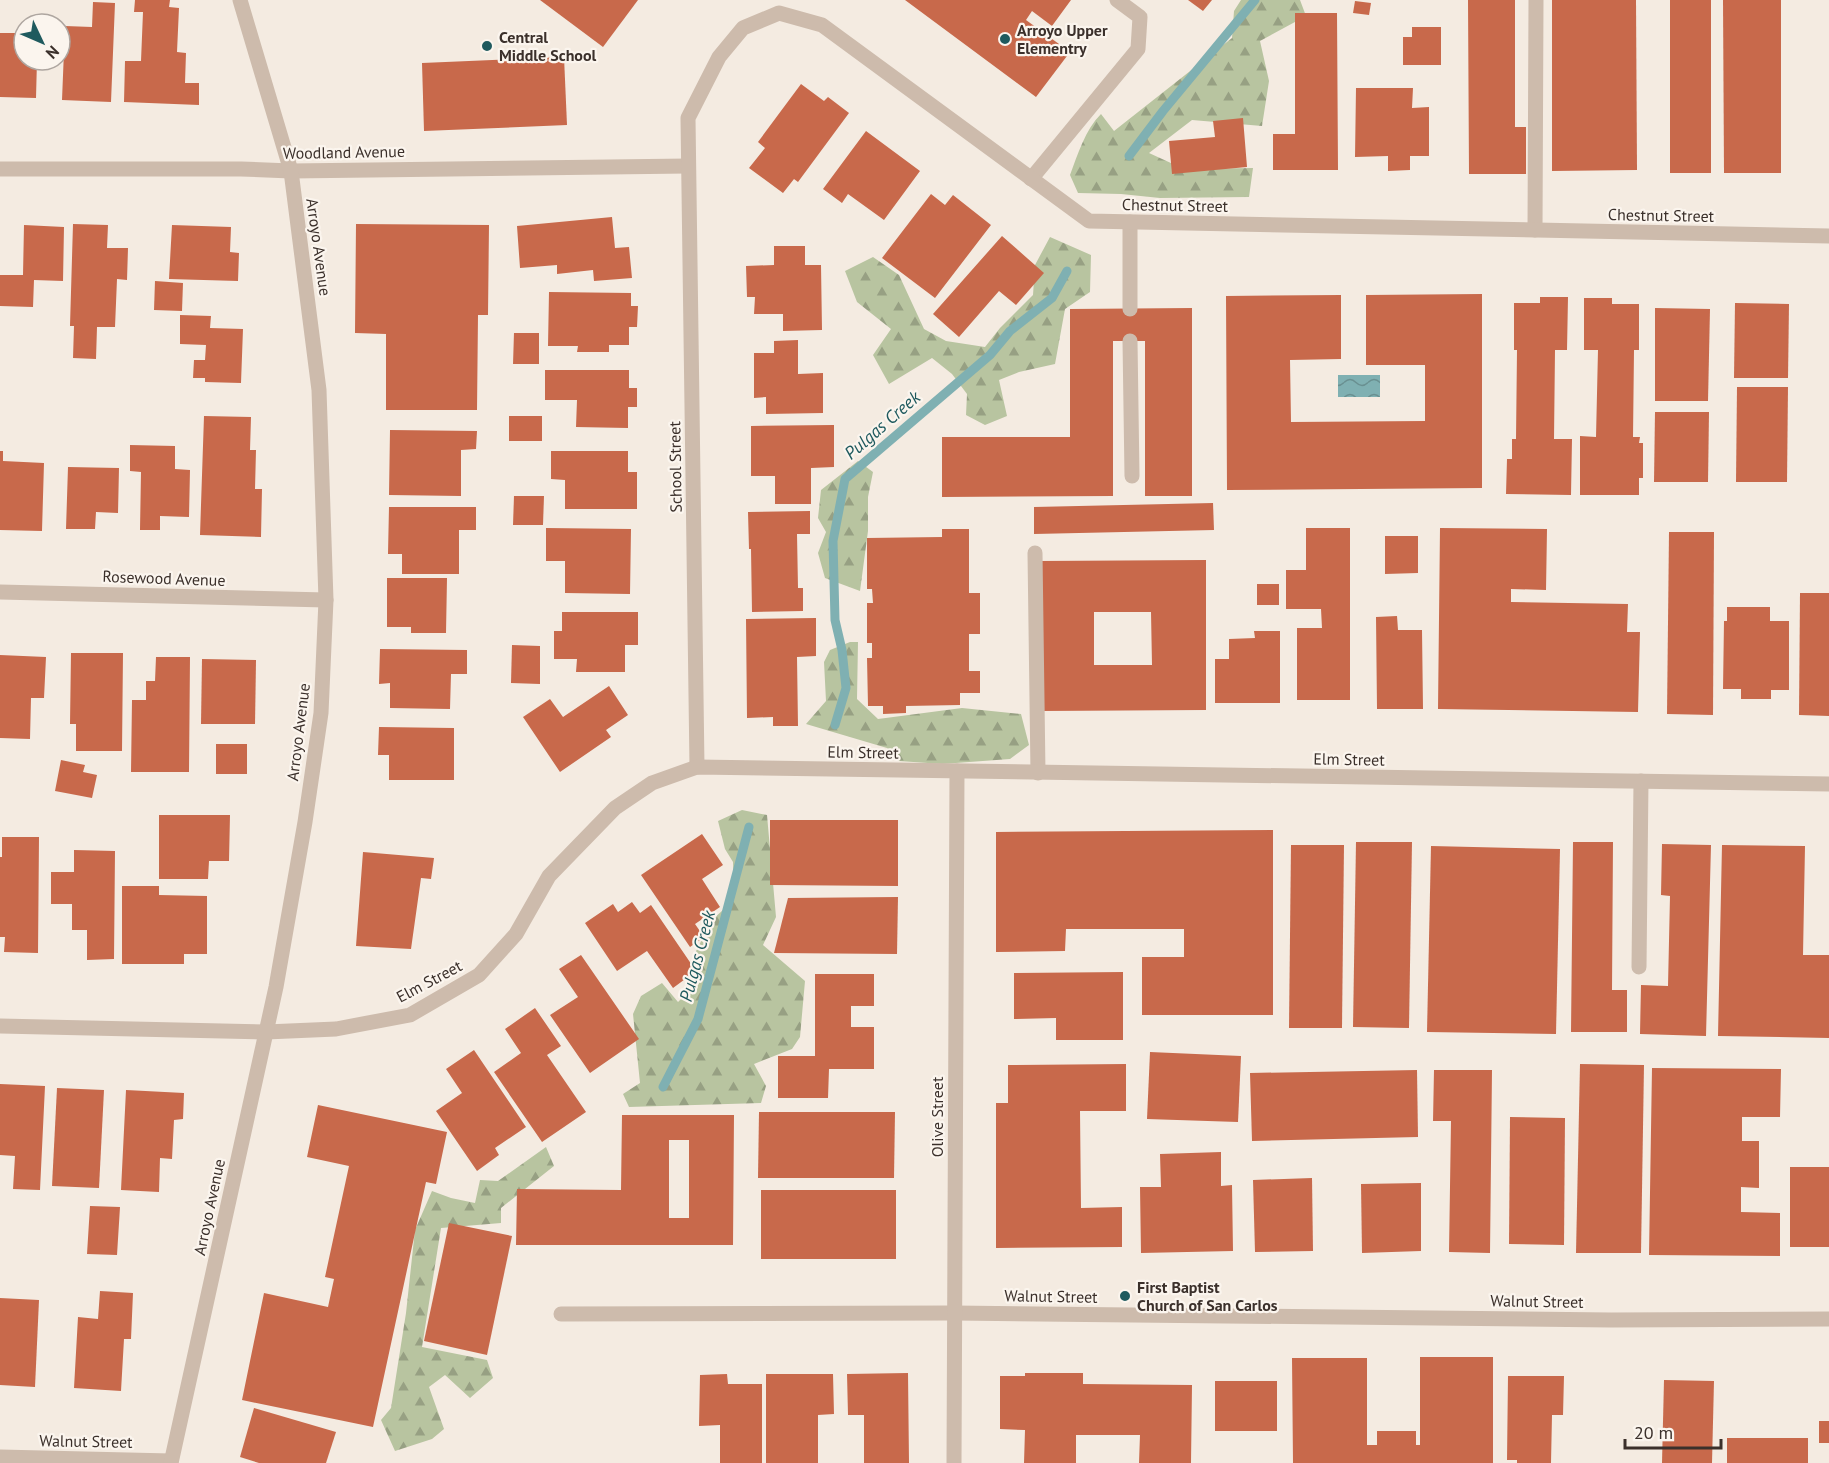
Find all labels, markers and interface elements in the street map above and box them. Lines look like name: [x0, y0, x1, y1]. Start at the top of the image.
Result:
north arrow: [12, 12, 72, 72]
place label: Arroyo Upper Elementry: [1017, 20, 1108, 58]
place label: Central Middle School: [499, 27, 597, 65]
marker: Arroyo Upper Elementry: [998, 32, 1012, 46]
marker: Central Middle School: [480, 39, 494, 53]
text: N: [42, 42, 64, 63]
street label: Woodland Avenue: [283, 141, 405, 163]
street label: Chestnut Street: [1122, 194, 1229, 216]
street label: Arroyo Avenue: [302, 197, 336, 297]
street label: Chestnut Street: [1608, 204, 1715, 226]
water label: Pulgas Creek: [839, 385, 925, 464]
street label: School Street: [664, 421, 686, 513]
street label: Rosewood Avenue: [102, 566, 226, 590]
street label: Arroyo Avenue: [282, 682, 314, 782]
street label: Elm Street: [827, 741, 899, 763]
street label: Elm Street: [1313, 748, 1385, 770]
water label: Pulgas Creek: [674, 907, 720, 1004]
street label: Elm Street: [393, 955, 466, 1007]
street label: Olive Street: [927, 1076, 947, 1157]
street label: Arroyo Avenue: [189, 1157, 229, 1257]
place label: First Baptist Church of San Carlos: [1137, 1277, 1278, 1315]
street label: Walnut Street: [1004, 1285, 1098, 1307]
marker: First Baptist Church of San Carlos: [1118, 1289, 1132, 1303]
street label: Walnut Street: [1490, 1290, 1584, 1312]
scale bar: [1625, 1412, 1721, 1450]
text: 20 m: [1634, 1421, 1673, 1444]
street label: Walnut Street: [39, 1430, 133, 1452]

